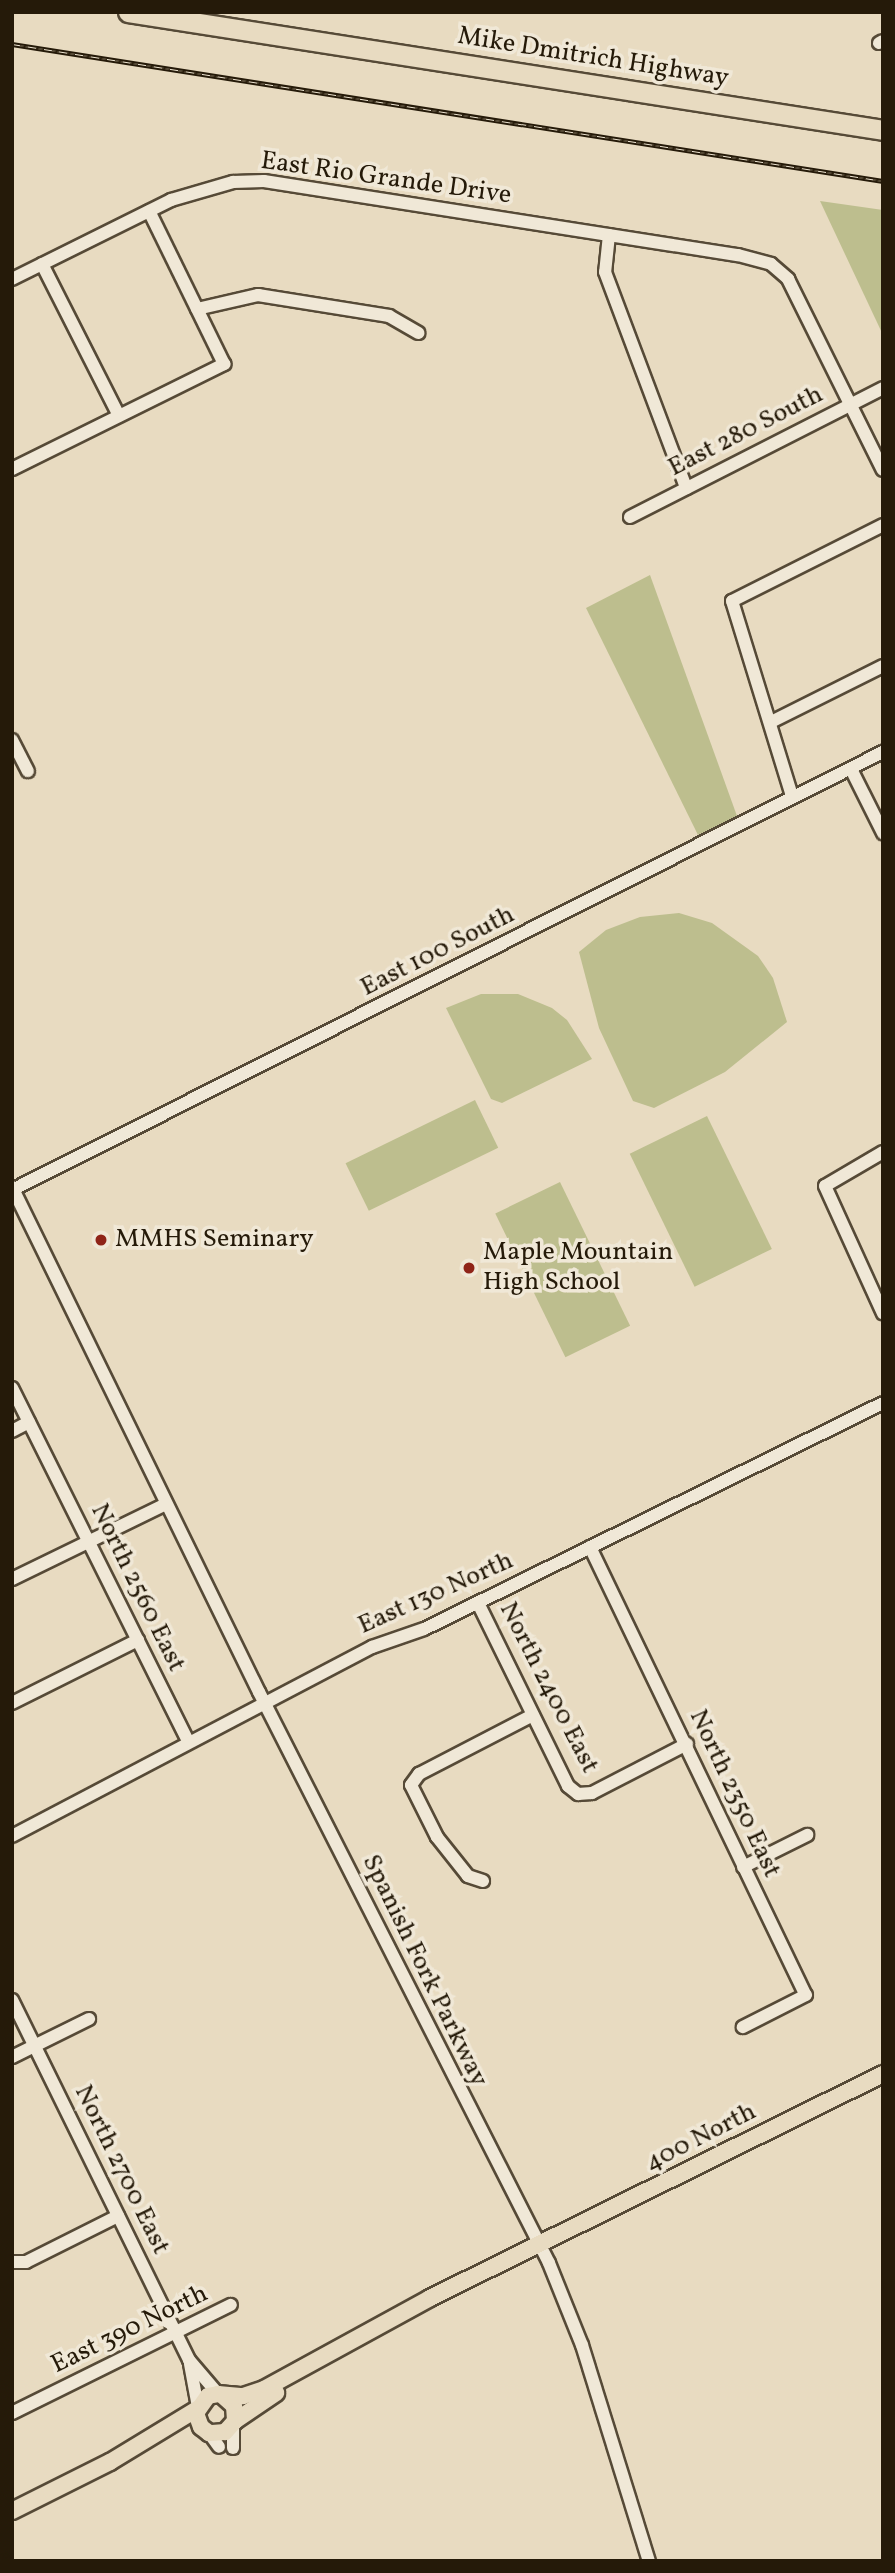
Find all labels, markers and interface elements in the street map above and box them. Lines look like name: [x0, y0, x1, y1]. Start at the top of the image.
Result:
street label: Mike Dmitrich Highway: [455, 21, 731, 95]
street label: East Rio Grande Drive: [259, 146, 513, 212]
street label: East 280 South: [663, 380, 829, 484]
street label: East 100 South: [356, 900, 520, 1004]
place label: MMHS Seminary: [115, 1224, 313, 1256]
marker: MMHS Seminary: [93, 1232, 109, 1248]
place label: Maple Mountain High School: [483, 1237, 673, 1298]
marker: Maple Mountain High School: [461, 1260, 477, 1276]
street label: North 2560 East: [83, 1499, 191, 1677]
street label: East 130 North: [354, 1546, 518, 1642]
street label: North 2400 East: [491, 1597, 605, 1779]
street label: North 2350 East: [681, 1705, 787, 1883]
street label: Spanish Fork Parkway: [354, 1850, 494, 2092]
street label: North 2700 East: [67, 2080, 175, 2260]
street label: 400 North: [640, 2097, 762, 2179]
street label: East 390 North: [47, 2279, 213, 2381]

